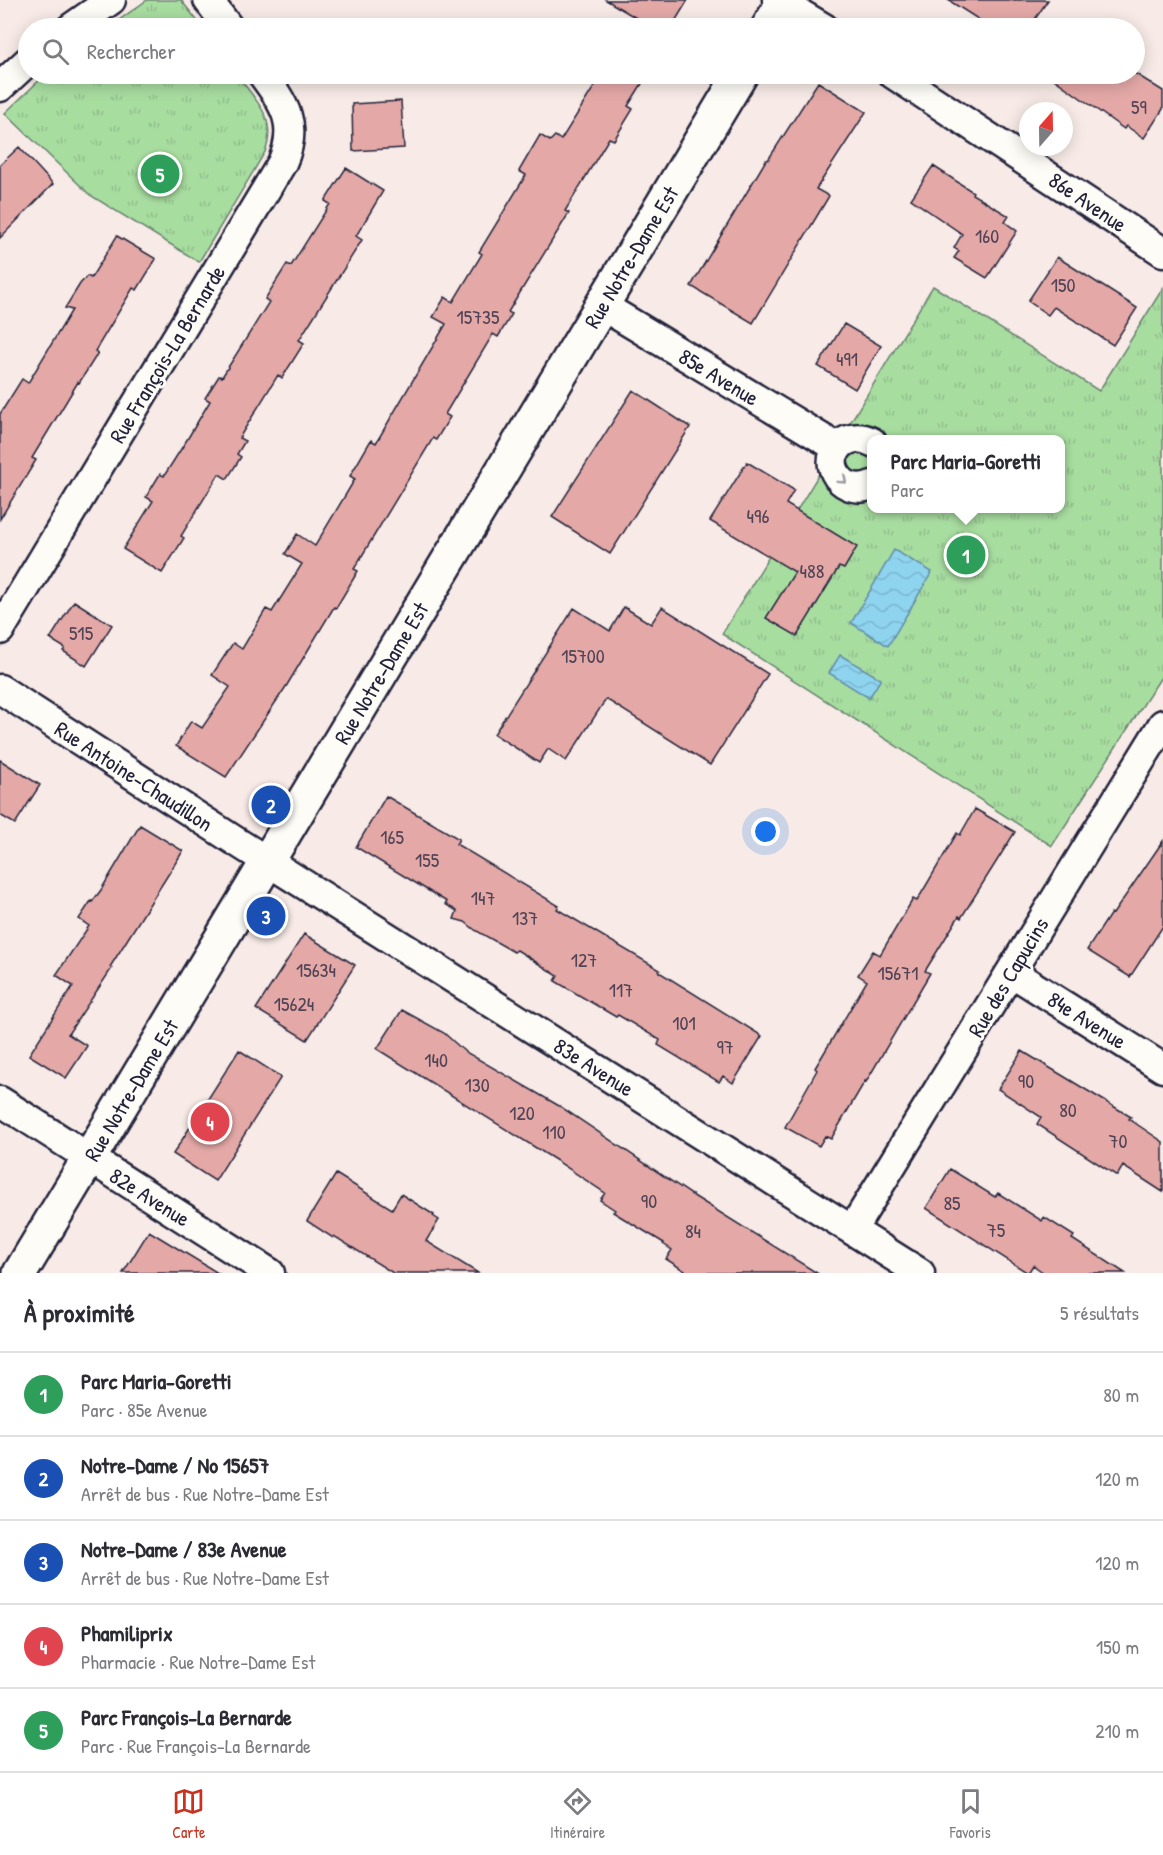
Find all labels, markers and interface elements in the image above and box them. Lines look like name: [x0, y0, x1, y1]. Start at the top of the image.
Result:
search box: [18, 18, 1145, 84]
icon: search: [39, 35, 72, 68]
text: Rechercher: [87, 36, 176, 66]
house number: 59: [1131, 93, 1147, 120]
north arrow: [1019, 102, 1073, 156]
pin: 5: [140, 152, 180, 196]
street label: 86e Avenue: [1043, 165, 1133, 239]
street label: Rue Notre-Dame Est: [577, 180, 685, 333]
house number: 160: [975, 222, 999, 249]
street label: Rue François-La Bernarde: [102, 259, 232, 448]
house number: 150: [1051, 271, 1075, 298]
house number: 15735: [456, 303, 500, 330]
street label: 85e Avenue: [673, 341, 765, 413]
house number: 491: [836, 345, 858, 372]
popup: [867, 435, 1065, 513]
text: Parc Maria-Goretti: [891, 446, 1041, 476]
one-way arrow: [836, 473, 846, 484]
text: Parc: [891, 476, 924, 503]
house number: 496: [747, 502, 769, 529]
pin: 1: [946, 532, 986, 578]
house number: 488: [800, 557, 824, 584]
street label: Rue Notre-Dame Est: [327, 596, 435, 749]
house number: 515: [69, 619, 94, 646]
house number: 15700: [561, 642, 605, 669]
street label: Rue Antoine-Chaudillon: [49, 714, 219, 838]
pin: 2: [252, 782, 290, 828]
your location: [751, 817, 780, 846]
house number: 165: [380, 823, 404, 850]
house number: 155: [415, 846, 440, 873]
house number: 147: [471, 884, 495, 911]
pin: 3: [246, 894, 286, 938]
house number: 137: [512, 904, 538, 931]
street label: Rue des Capucins: [961, 912, 1055, 1042]
house number: 127: [571, 946, 597, 973]
house number: 15634: [296, 956, 336, 983]
house number: 15671: [878, 959, 918, 986]
house number: 117: [609, 976, 633, 1003]
street label: 84e Avenue: [1042, 984, 1132, 1056]
house number: 15624: [274, 990, 314, 1017]
house number: 101: [672, 1009, 696, 1036]
street label: Rue Notre-Dame Est: [77, 1013, 185, 1166]
street label: 83e Avenue: [548, 1031, 640, 1103]
house number: 97: [716, 1033, 734, 1060]
house number: 140: [424, 1046, 448, 1073]
house number: 90: [1018, 1067, 1034, 1094]
house number: 130: [464, 1071, 490, 1098]
house number: 80: [1059, 1096, 1077, 1123]
house number: 120: [509, 1099, 535, 1126]
pin: 4: [190, 1100, 230, 1144]
house number: 110: [542, 1118, 566, 1145]
house number: 70: [1109, 1127, 1127, 1154]
street label: 82e Avenue: [104, 1161, 196, 1234]
house number: 90: [641, 1187, 657, 1214]
house number: 85: [943, 1189, 961, 1216]
house number: 75: [987, 1216, 1006, 1243]
house number: 84: [685, 1217, 701, 1244]
text: À proximité: [24, 1295, 135, 1330]
text: 5 résultats: [1060, 1299, 1139, 1326]
text: Parc Maria-Goretti: [81, 1366, 232, 1396]
text: 1: [40, 1381, 47, 1408]
text: 80 m: [1103, 1381, 1139, 1408]
text: Parc · 85e Avenue: [81, 1396, 208, 1423]
text: Notre-Dame / No 15657: [81, 1450, 269, 1480]
text: 2: [39, 1465, 48, 1492]
text: 120 m: [1095, 1465, 1139, 1492]
text: Arrêt de bus · Rue Notre-Dame Est: [81, 1480, 329, 1507]
text: Notre-Dame / 83e Avenue: [81, 1534, 286, 1564]
text: 3: [39, 1549, 48, 1576]
text: 120 m: [1095, 1549, 1139, 1576]
text: Arrêt de bus · Rue Notre-Dame Est: [81, 1564, 329, 1591]
text: Phamiliprix: [81, 1618, 173, 1648]
text: 4: [40, 1633, 47, 1660]
text: 150 m: [1096, 1633, 1139, 1660]
text: Pharmacie · Rue Notre-Dame Est: [81, 1648, 315, 1675]
text: Parc François-La Bernarde: [81, 1702, 292, 1732]
text: 5: [39, 1717, 48, 1744]
text: 210 m: [1095, 1717, 1139, 1744]
text: Parc · Rue François-La Bernarde: [81, 1732, 311, 1759]
tab: Carte: [172, 1785, 205, 1843]
tab: Itinéraire: [550, 1785, 605, 1843]
tab: Favoris: [950, 1785, 991, 1843]

